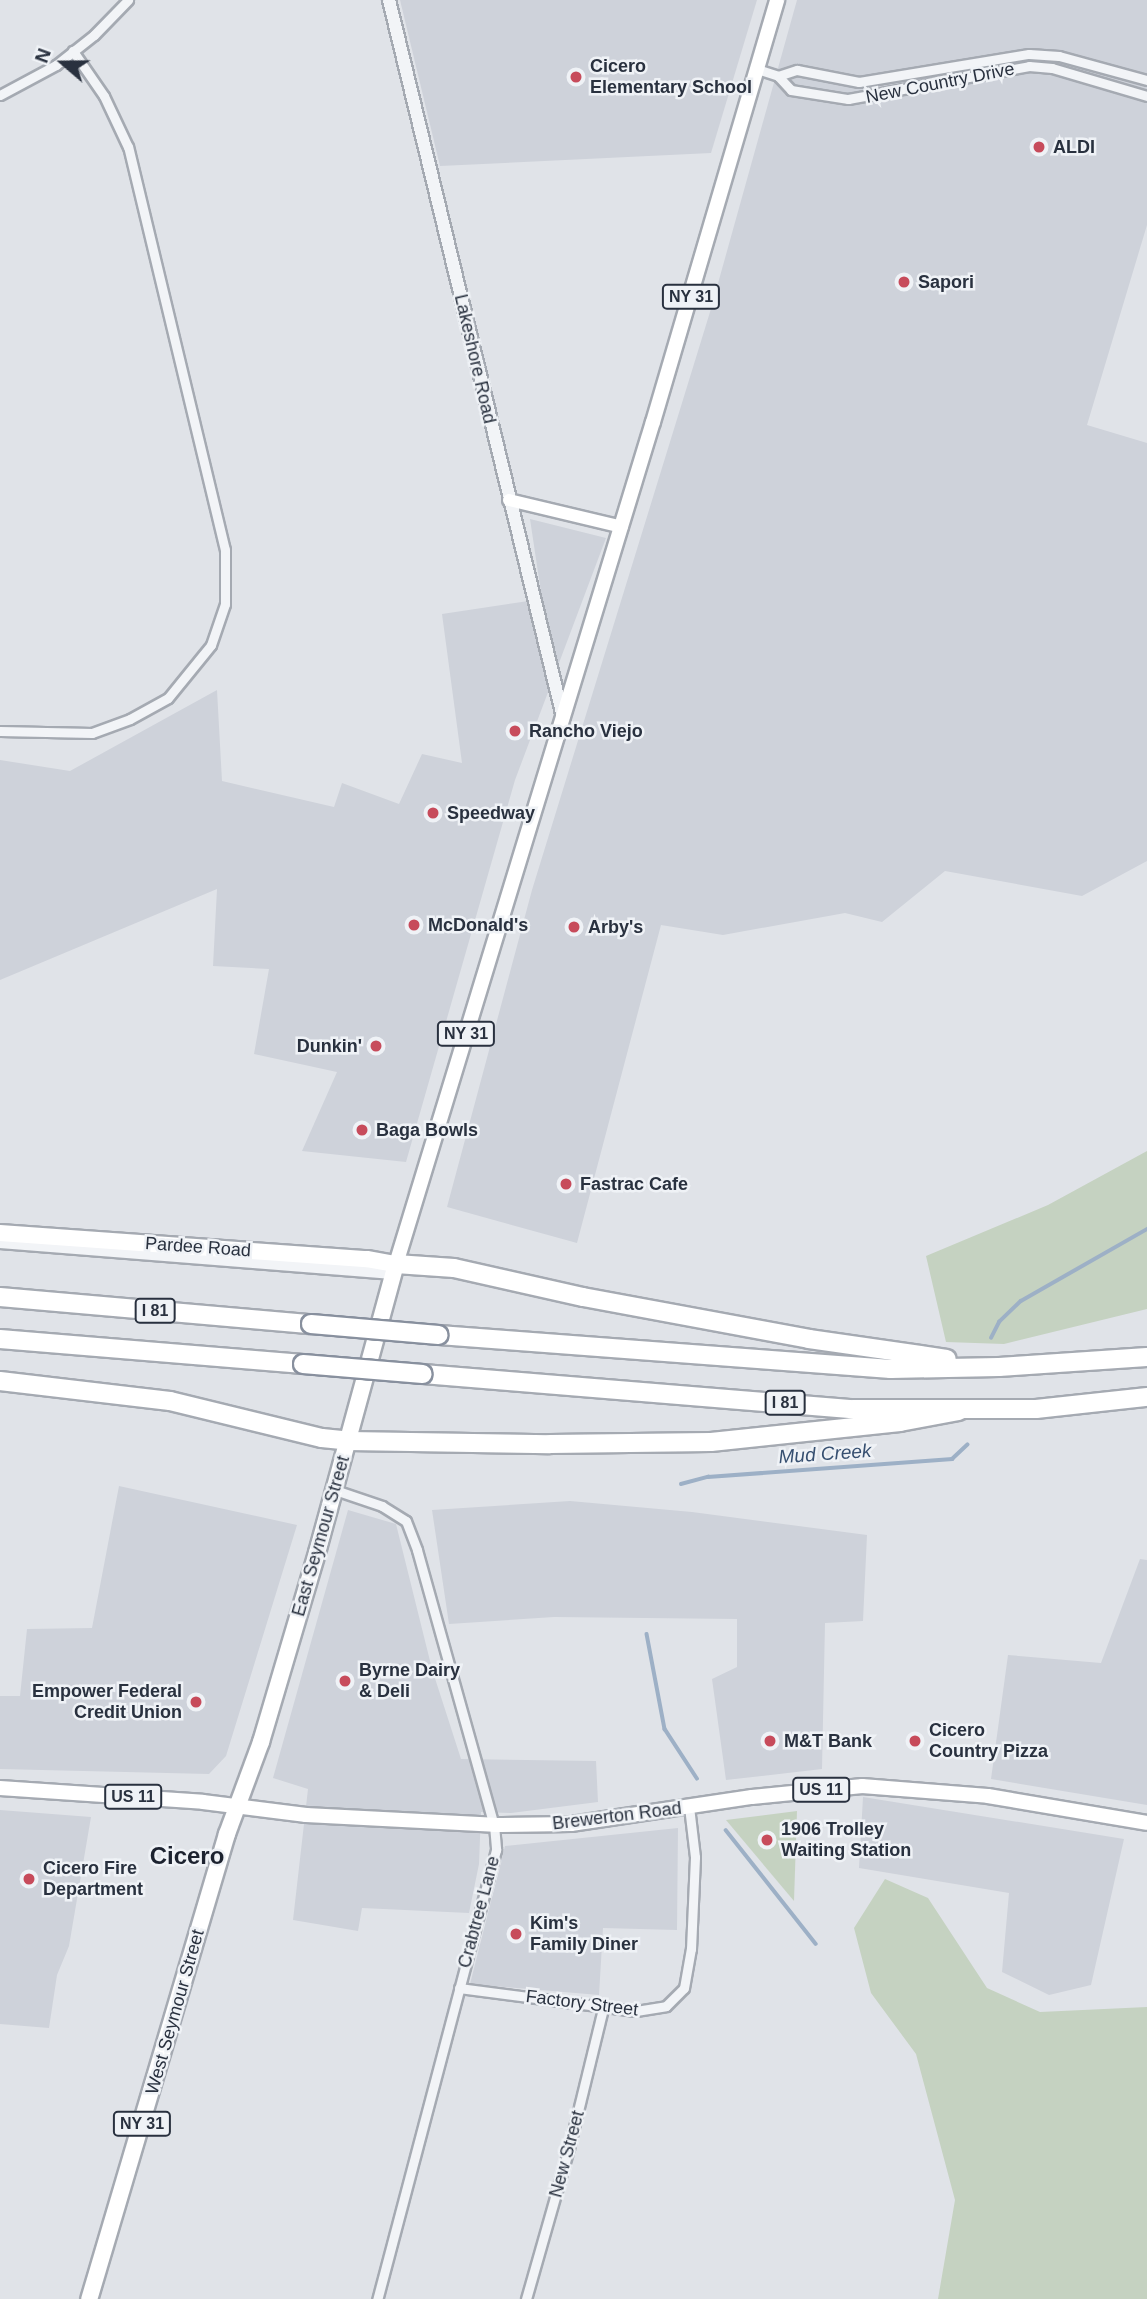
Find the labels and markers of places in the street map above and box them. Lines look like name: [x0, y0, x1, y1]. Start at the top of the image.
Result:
place label: Cicero Elementary School: [590, 56, 752, 98]
marker: Cicero Elementary School: [568, 69, 584, 85]
place label: ALDI: [1053, 136, 1095, 158]
marker: ALDI: [1031, 139, 1047, 155]
place label: Sapori: [918, 271, 974, 293]
marker: Sapori: [896, 274, 912, 290]
place label: Rancho Viejo: [529, 720, 643, 742]
marker: Rancho Viejo: [507, 723, 523, 739]
place label: Speedway: [447, 802, 535, 824]
marker: Speedway: [425, 805, 441, 821]
place label: McDonald's: [428, 914, 528, 936]
place label: Arby's: [588, 916, 643, 938]
marker: McDonald's: [406, 917, 422, 933]
marker: Arby's: [566, 919, 582, 935]
place label: Dunkin': [297, 1035, 362, 1057]
marker: Dunkin': [368, 1038, 384, 1054]
place label: Baga Bowls: [376, 1119, 478, 1141]
marker: Baga Bowls: [354, 1122, 370, 1138]
place label: Fastrac Cafe: [580, 1173, 688, 1195]
marker: Fastrac Cafe: [558, 1176, 574, 1192]
place label: Byrne Dairy & Deli: [359, 1660, 460, 1702]
marker: Byrne Dairy & Deli: [337, 1673, 353, 1689]
place label: Empower Federal Credit Union: [32, 1681, 182, 1724]
marker: Empower Federal Credit Union: [188, 1694, 204, 1710]
place label: Cicero Country Pizza: [929, 1720, 1048, 1762]
place label: M&T Bank: [784, 1730, 872, 1752]
marker: M&T Bank: [762, 1733, 778, 1749]
marker: Cicero Country Pizza: [907, 1733, 923, 1749]
place label: 1906 Trolley Waiting Station: [781, 1819, 911, 1862]
marker: 1906 Trolley Waiting Station: [759, 1832, 775, 1848]
place label: Cicero Fire Department: [43, 1858, 143, 1900]
marker: Cicero Fire Department: [21, 1871, 37, 1887]
place label: Kim's Family Diner: [530, 1913, 638, 1955]
marker: Kim's Family Diner: [508, 1926, 524, 1942]

